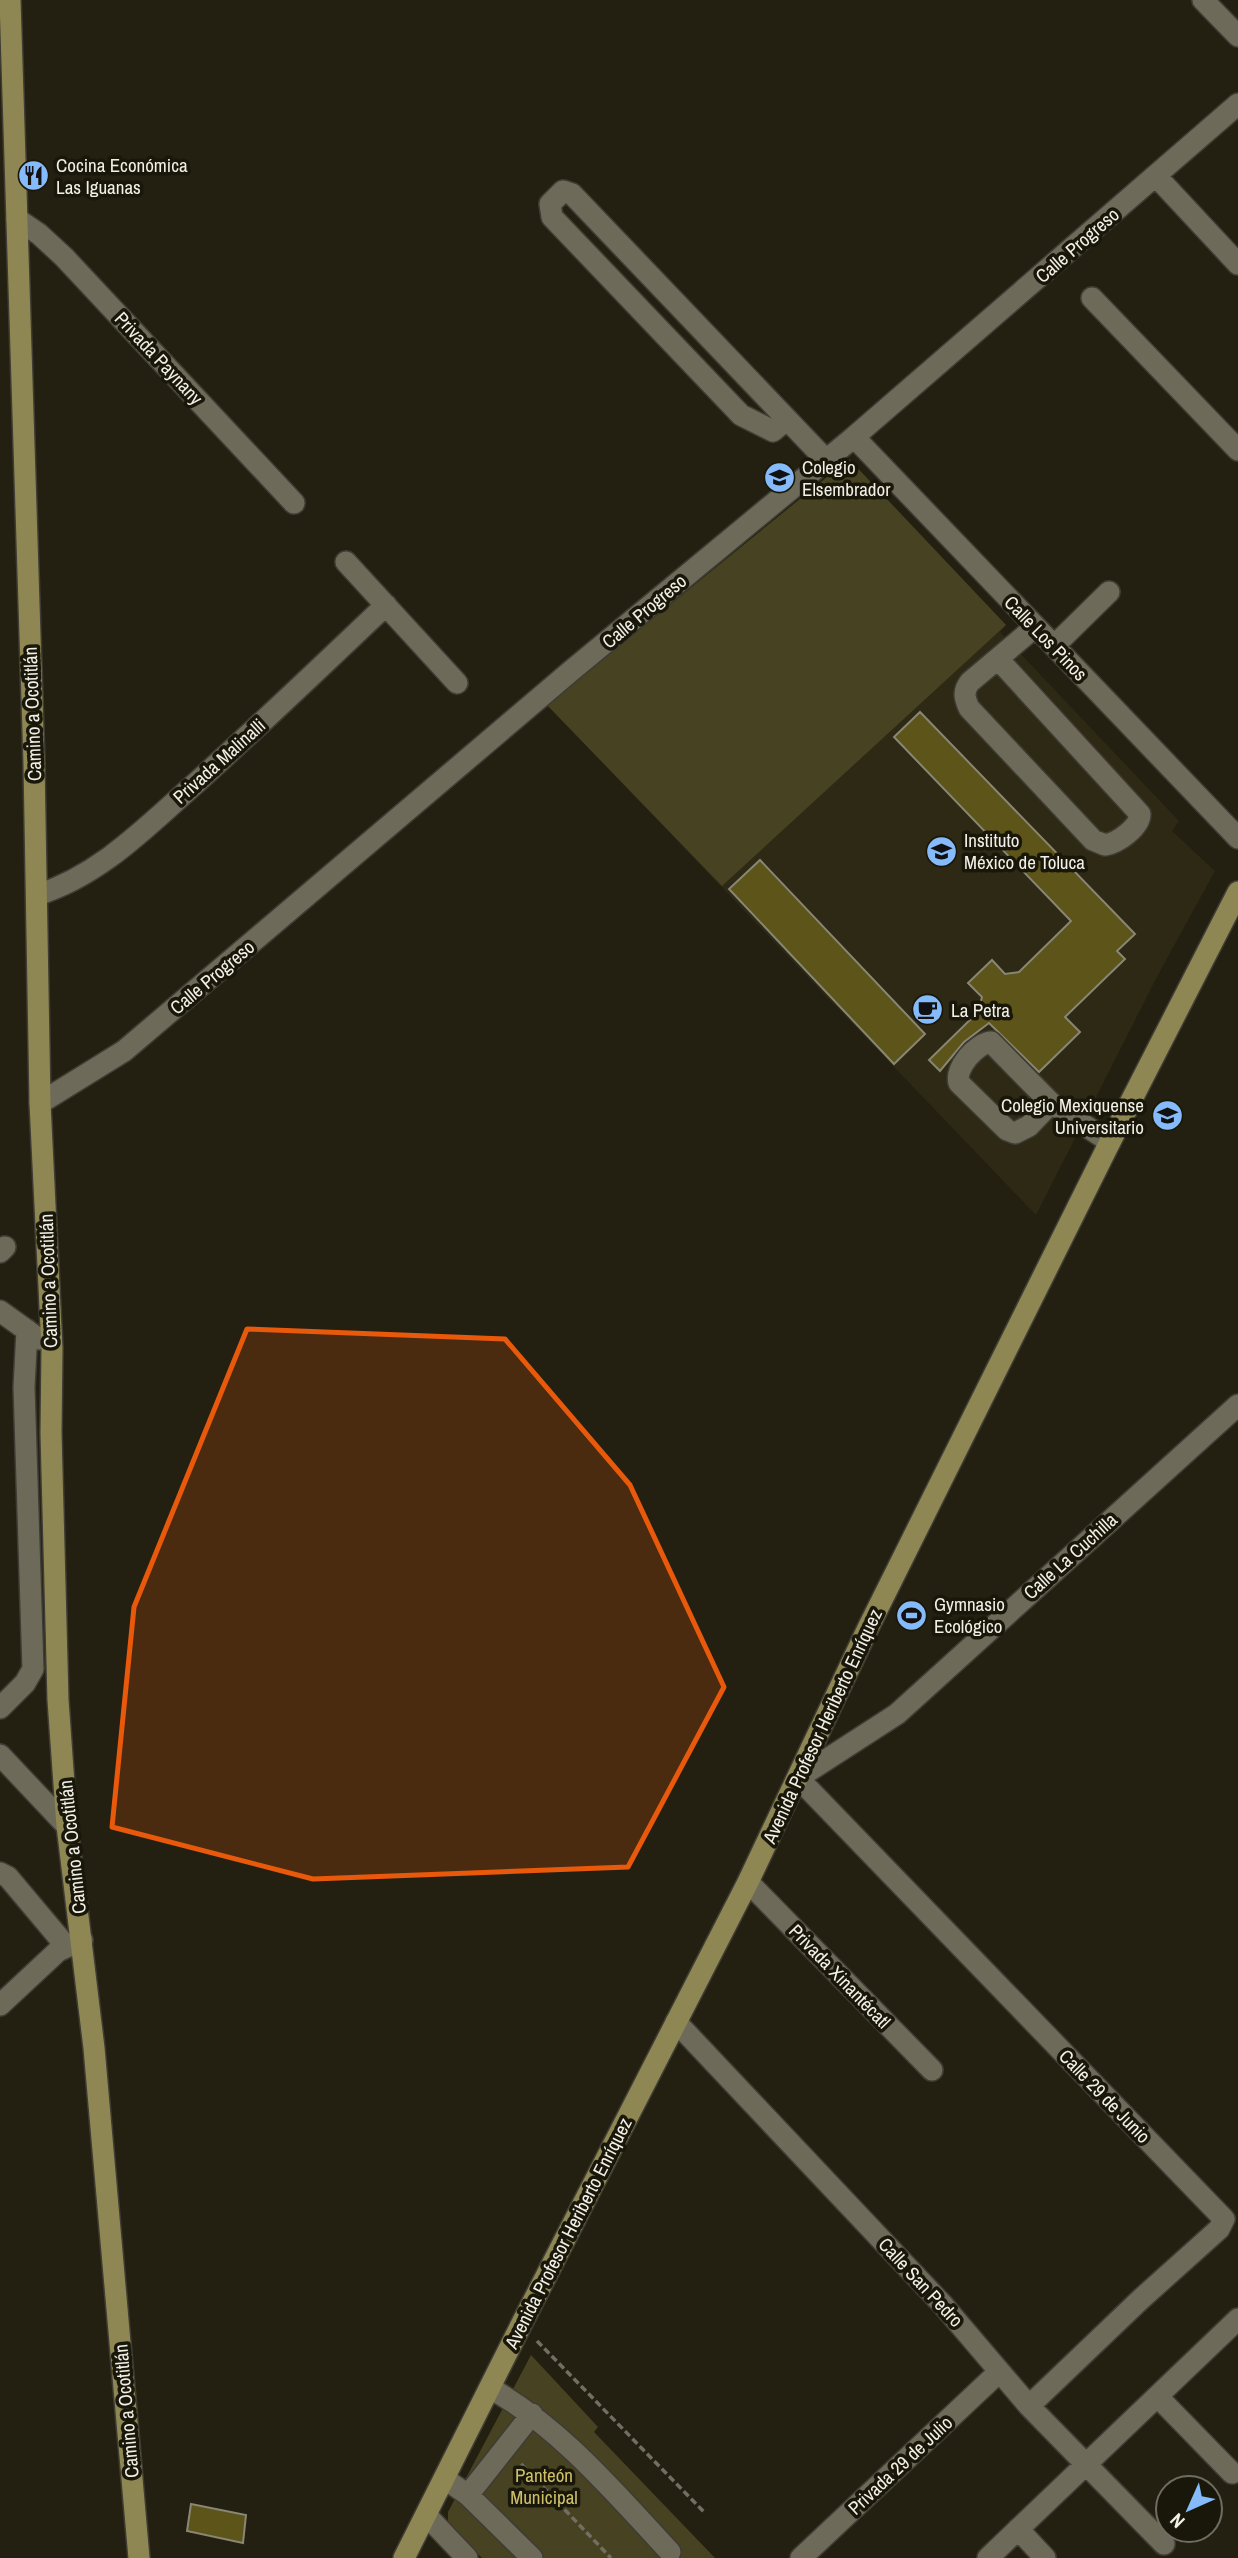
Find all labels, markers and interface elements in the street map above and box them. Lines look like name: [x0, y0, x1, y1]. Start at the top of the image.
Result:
place label: Cocina Económica Las Iguanas: [56, 152, 188, 200]
restaurant icon: Cocina Económica Las Iguanas: [16, 159, 50, 193]
street label: Calle Progreso: [1030, 201, 1124, 289]
street label: Privada Paynany: [109, 306, 209, 410]
place label: Colegio Elsembrador: [802, 454, 891, 502]
school or university icon: Colegio Elsembrador: [762, 461, 796, 495]
street label: Calle Progreso: [596, 568, 692, 654]
street label: Calle Los Pinos: [999, 590, 1093, 686]
street label: Camino a Ocotitlán: [17, 646, 47, 782]
street label: Privada Malinalli: [167, 713, 271, 809]
place label: Instituto México de Toluca: [964, 827, 1085, 875]
school or university icon: Instituto México de Toluca: [924, 834, 958, 868]
street label: Calle Progreso: [164, 934, 260, 1020]
cafe icon: La Petra: [911, 993, 945, 1027]
place label: La Petra: [951, 997, 1010, 1023]
place label: Colegio Mexiquense Universitario: [1001, 1092, 1144, 1140]
school or university icon: Colegio Mexiquense Universitario: [1150, 1099, 1184, 1133]
street label: Camino a Ocotitlán: [33, 1213, 63, 1349]
street label: Calle La Cuchilla: [1018, 1507, 1123, 1605]
place label: Gymnasio Ecológico: [934, 1591, 1005, 1639]
sports icon: Gymnasio Ecológico: [894, 1598, 928, 1632]
street label: Avenida Profesor Heriberto Enríquez: [756, 1604, 888, 1848]
street label: Camino a Ocotitlán: [52, 1779, 92, 1915]
street label: Privada Xinantécatl: [783, 1918, 897, 2034]
street label: Calle 29 de Junio: [1054, 2043, 1156, 2149]
street label: Avenida Profesor Heriberto Enríquez: [498, 2113, 638, 2354]
street label: Calle San Pedro: [873, 2232, 969, 2332]
street label: Camino a Ocotitlán: [107, 2343, 145, 2479]
street label: Privada 29 de Julio: [842, 2410, 958, 2520]
park label: Panteón Municipal: [510, 2462, 578, 2510]
north arrow: [1154, 2474, 1224, 2544]
text: N: [1164, 2508, 1190, 2534]

